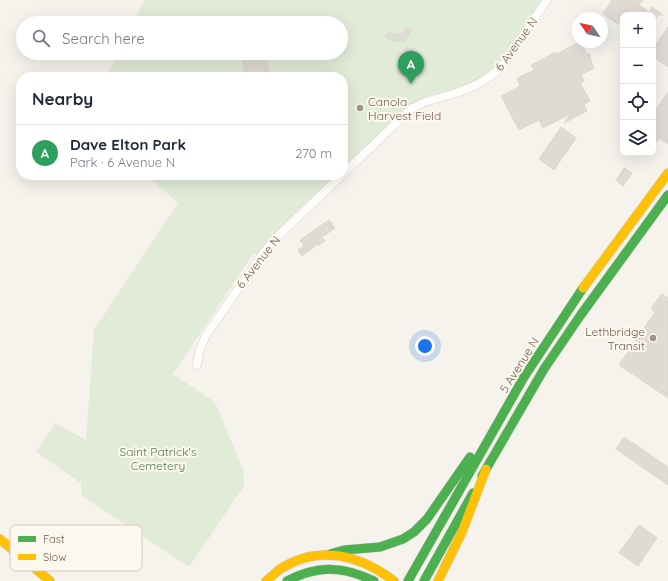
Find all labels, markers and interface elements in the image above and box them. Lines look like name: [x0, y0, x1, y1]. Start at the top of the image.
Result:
north arrow: [572, 12, 608, 48]
map controls: [620, 12, 656, 156]
button: +: [620, 12, 656, 48]
street label: 6 Avenue N: [491, 14, 541, 74]
search box: [16, 16, 348, 60]
icon: search: [30, 27, 52, 49]
text: Search here: [62, 29, 145, 48]
button: −: [620, 48, 656, 84]
pin: A: [398, 51, 424, 84]
button: locate: [620, 84, 656, 120]
text: Nearby: [32, 88, 93, 109]
place label: Canola Harvest Field: [368, 94, 441, 123]
marker: Canola Harvest Field: [355, 103, 365, 113]
button: layers: [620, 120, 656, 156]
text: Dave Elton Park: [70, 135, 186, 154]
text: A: [41, 145, 49, 161]
text: 270 m: [295, 145, 332, 161]
text: Park · 6 Avenue N: [70, 154, 175, 170]
street label: 6 Avenue N: [233, 233, 283, 291]
place label: Lethbridge Transit: [585, 324, 645, 353]
marker: Lethbridge Transit: [648, 333, 658, 343]
street label: 5 Avenue N: [496, 334, 542, 396]
your location: [415, 336, 435, 356]
park label: Saint Patrick's Cemetery: [119, 444, 197, 473]
legend: [10, 525, 142, 571]
text: Fast: [43, 532, 65, 546]
text: Slow: [43, 550, 67, 564]

